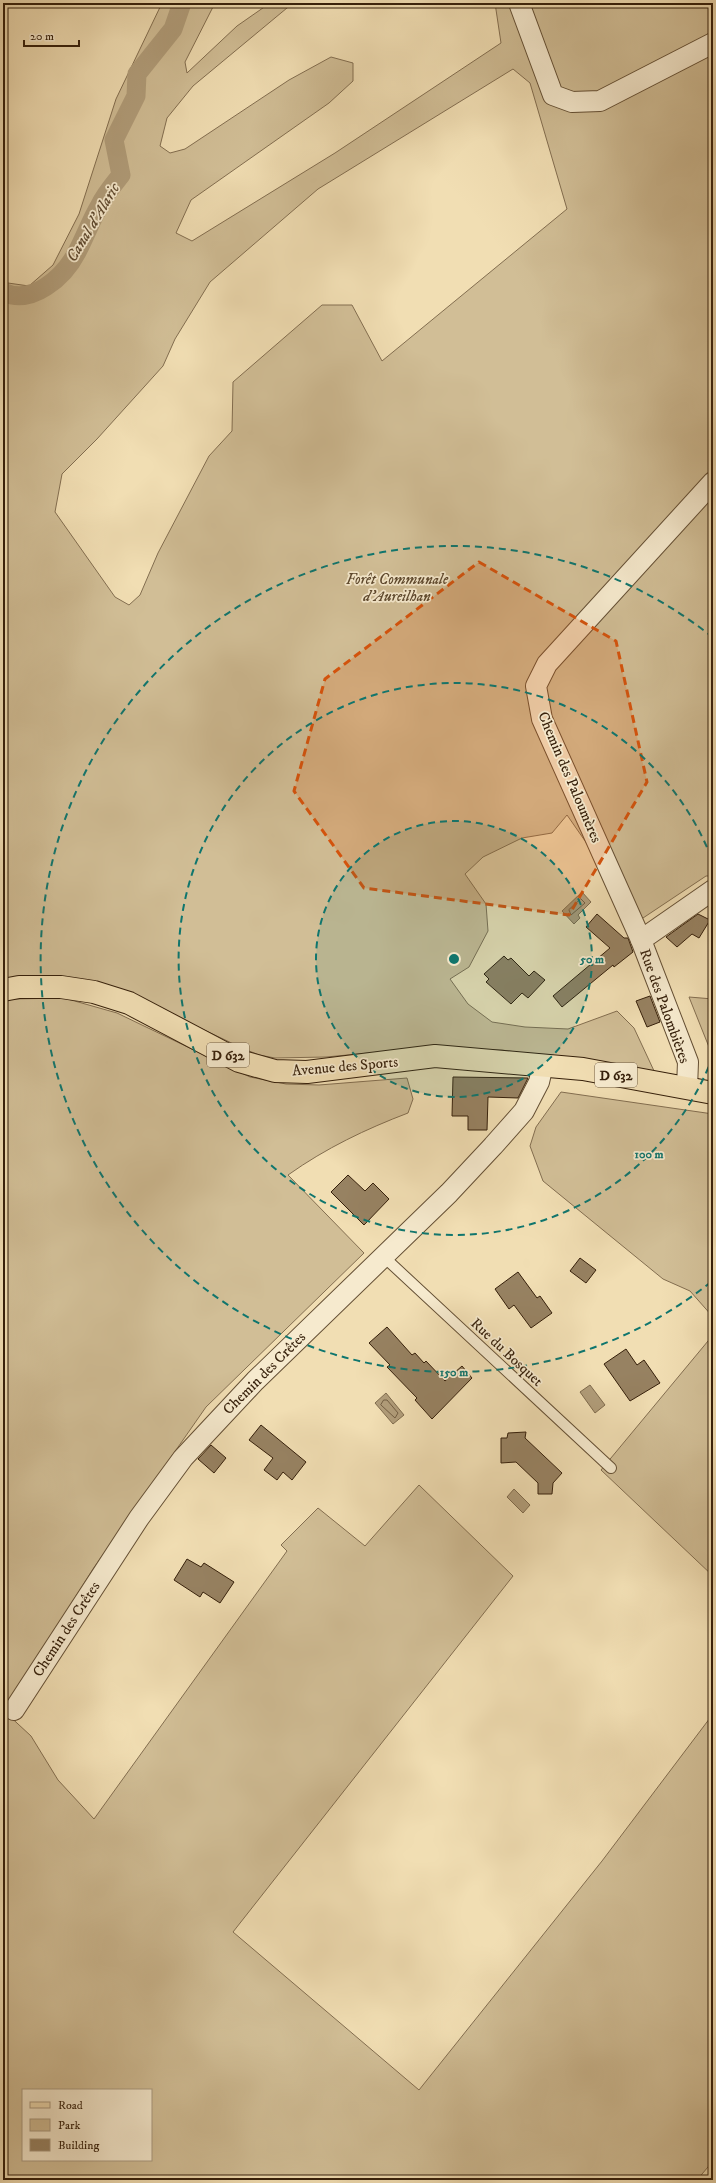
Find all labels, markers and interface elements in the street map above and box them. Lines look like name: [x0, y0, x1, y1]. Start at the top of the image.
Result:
scale bar: [24, 22, 79, 48]
text: 20 m: [30, 29, 54, 44]
water label: Canal d'Alaric: [62, 178, 125, 266]
park label: Forêt Communale d'Aureilhan: [346, 570, 449, 606]
street label: Chemin des Paloumères: [533, 709, 606, 846]
street label: Rue des Palombières: [635, 946, 694, 1066]
centre of rings: [447, 952, 461, 966]
text: 50 m: [579, 952, 604, 967]
road number: D 632: [207, 1043, 249, 1067]
street label: Avenue des Sports: [291, 1052, 399, 1081]
road number: D 632: [595, 1063, 637, 1087]
text: 100 m: [635, 1147, 663, 1162]
street label: Rue du Bosquet: [467, 1314, 547, 1391]
street label: Chemin des Crêtes: [219, 1328, 310, 1419]
text: 150 m: [440, 1365, 468, 1380]
street label: Chemin des Crêtes: [29, 1578, 104, 1681]
legend: [22, 2089, 152, 2161]
text: Road: [58, 2098, 83, 2113]
text: Park: [58, 2118, 80, 2133]
text: Building: [58, 2138, 99, 2153]

